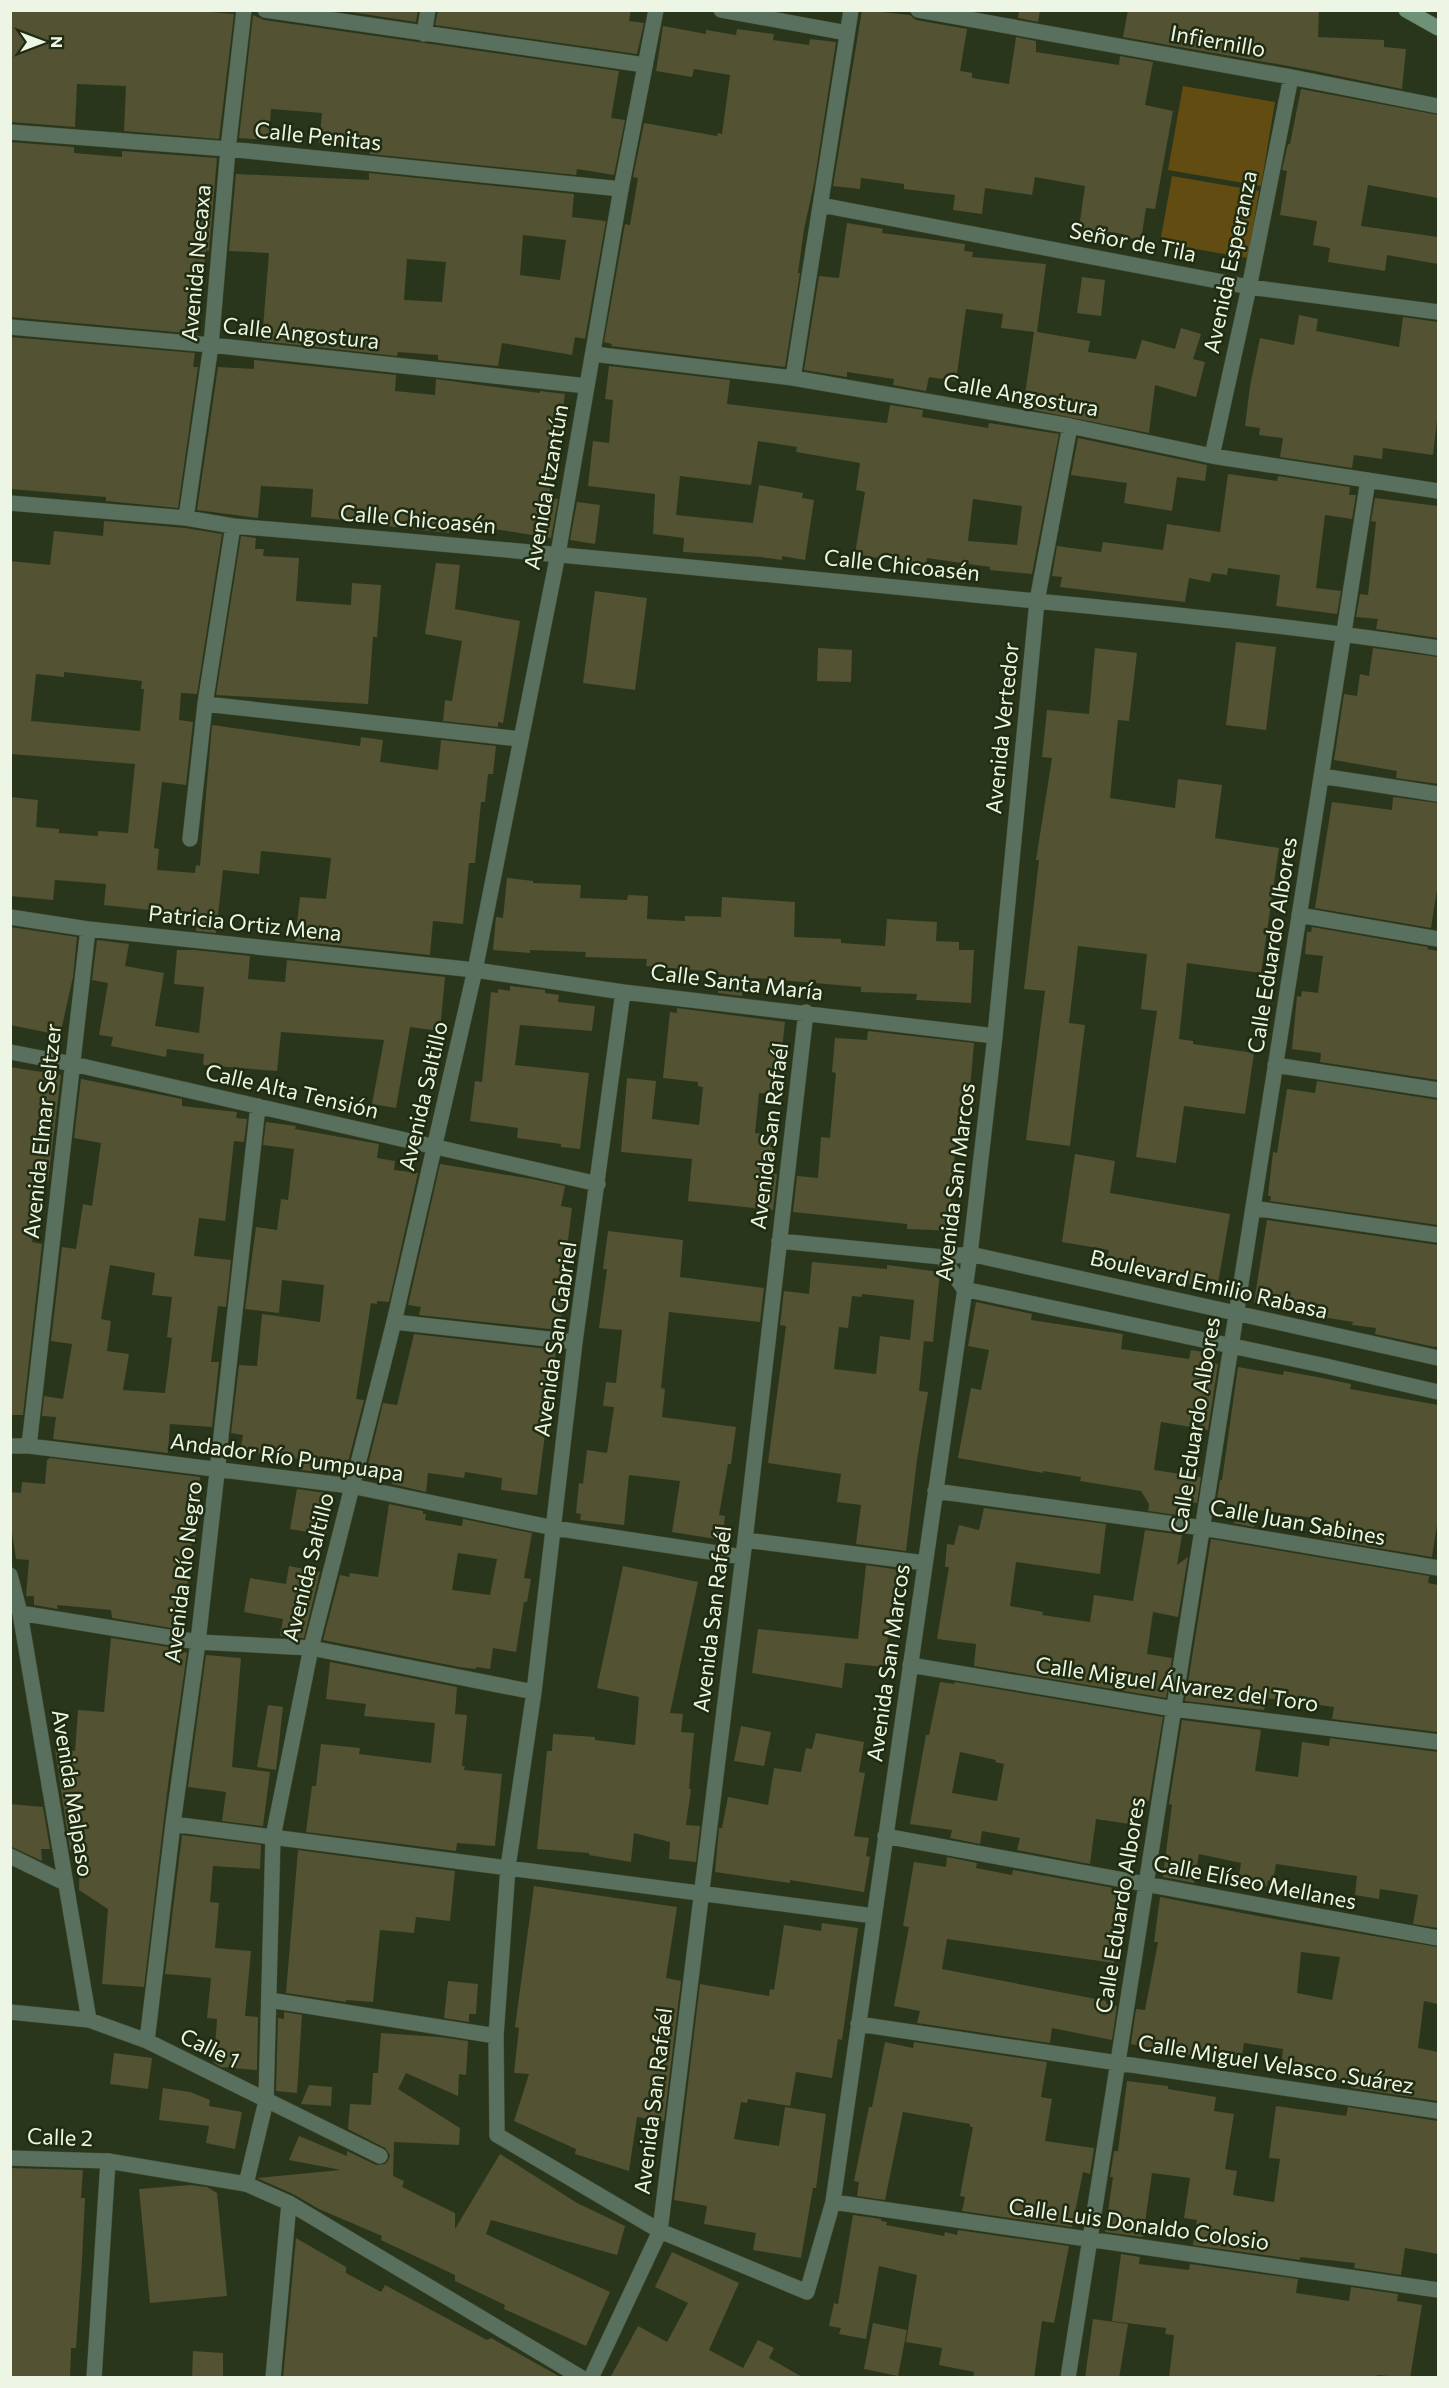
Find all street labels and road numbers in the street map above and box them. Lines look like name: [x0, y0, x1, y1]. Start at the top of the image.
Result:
street label: Infiernillo: [1168, 19, 1268, 62]
street label: Calle Penitas: [253, 115, 383, 156]
street label: Avenida Esperanza: [1197, 168, 1262, 356]
street label: Avenida Necaxa: [175, 183, 216, 342]
street label: Señor de Tila: [1067, 216, 1199, 267]
street label: Calle Angostura: [221, 311, 381, 354]
street label: Calle Angostura: [941, 368, 1101, 421]
street label: Avenida Itzantún: [518, 402, 573, 572]
street label: Calle Chicoasén: [339, 498, 497, 539]
street label: Calle Chicoasén: [823, 543, 981, 586]
street label: Avenida Vertedor: [979, 641, 1024, 815]
street label: Calle Eduardo Albores: [1241, 835, 1302, 1055]
street label: Patricia Ortiz Mena: [147, 899, 343, 946]
street label: Calle Santa María: [649, 958, 825, 1005]
street label: Avenida Saltillo: [392, 1019, 453, 1173]
street label: Avenida Elmar Seltzer: [17, 1022, 66, 1240]
street label: Avenida San Rafaél: [744, 1041, 793, 1231]
street label: Calle Alta Tensión: [203, 1057, 381, 1124]
street label: Avenida San Marcos: [929, 1081, 980, 1283]
street label: Avenida San Gabriel: [527, 1239, 582, 1438]
street label: Boulevard Emilio Rabasa: [1088, 1243, 1331, 1324]
street label: Calle Eduardo Albores: [1164, 1315, 1225, 1535]
street label: Andador Río Pumpuapa: [169, 1427, 405, 1486]
street label: Avenida Río Negro: [158, 1479, 207, 1664]
street label: Avenida Saltillo: [276, 1490, 339, 1644]
street label: Calle Juan Sabines: [1208, 1493, 1388, 1550]
street label: Avenida San Rafaél: [687, 1524, 736, 1714]
street label: Avenida San Marcos: [860, 1562, 915, 1764]
street label: Calle Miguel Álvarez del Toro: [1034, 1650, 1320, 1717]
street label: Avenida Malpaso: [47, 1707, 100, 1879]
street label: Calle Eduardo Albores: [1089, 1795, 1150, 2015]
street label: Calle Elíseo Mellanes: [1151, 1849, 1359, 1914]
street label: Avenida San Rafaél: [628, 2006, 677, 2196]
street label: Calle 1: [176, 2022, 244, 2073]
street label: Calle Miguel Velasco .Suárez: [1136, 2028, 1416, 2099]
street label: Calle 2: [27, 2122, 93, 2151]
street label: Calle Luis Donaldo Colosio: [1007, 2192, 1271, 2255]

